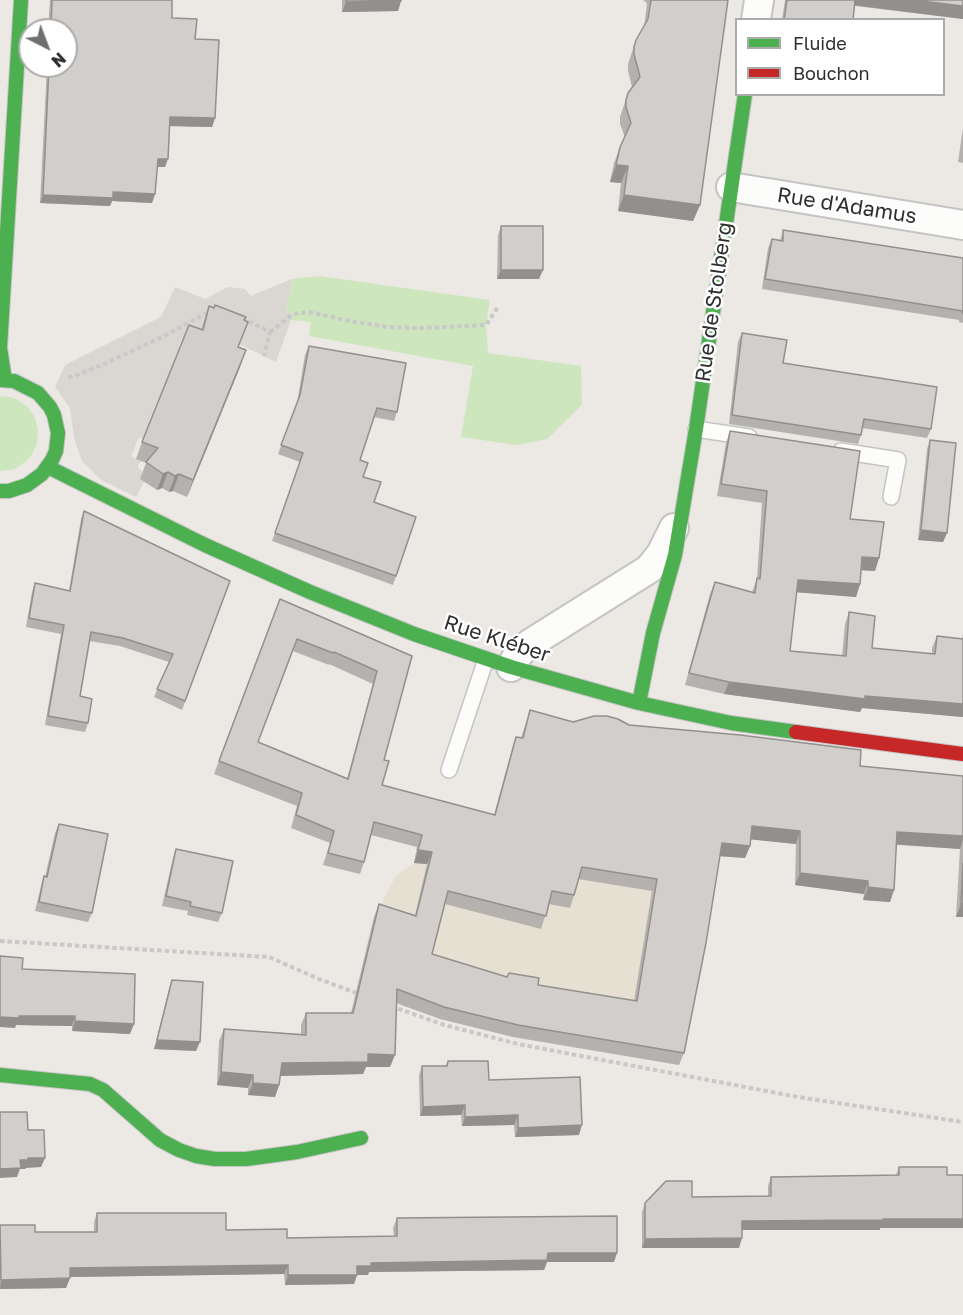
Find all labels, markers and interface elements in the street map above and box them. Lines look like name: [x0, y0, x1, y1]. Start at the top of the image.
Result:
north arrow: [18, 18, 78, 78]
legend: [735, 18, 945, 96]
text: Fluide: [793, 32, 847, 54]
text: N: [47, 48, 70, 71]
text: Bouchon: [793, 62, 870, 84]
street label: Rue d'Adamus: [775, 183, 919, 229]
street label: Rue de Stolberg: [690, 220, 738, 384]
street label: Rue Kléber: [441, 610, 553, 668]

